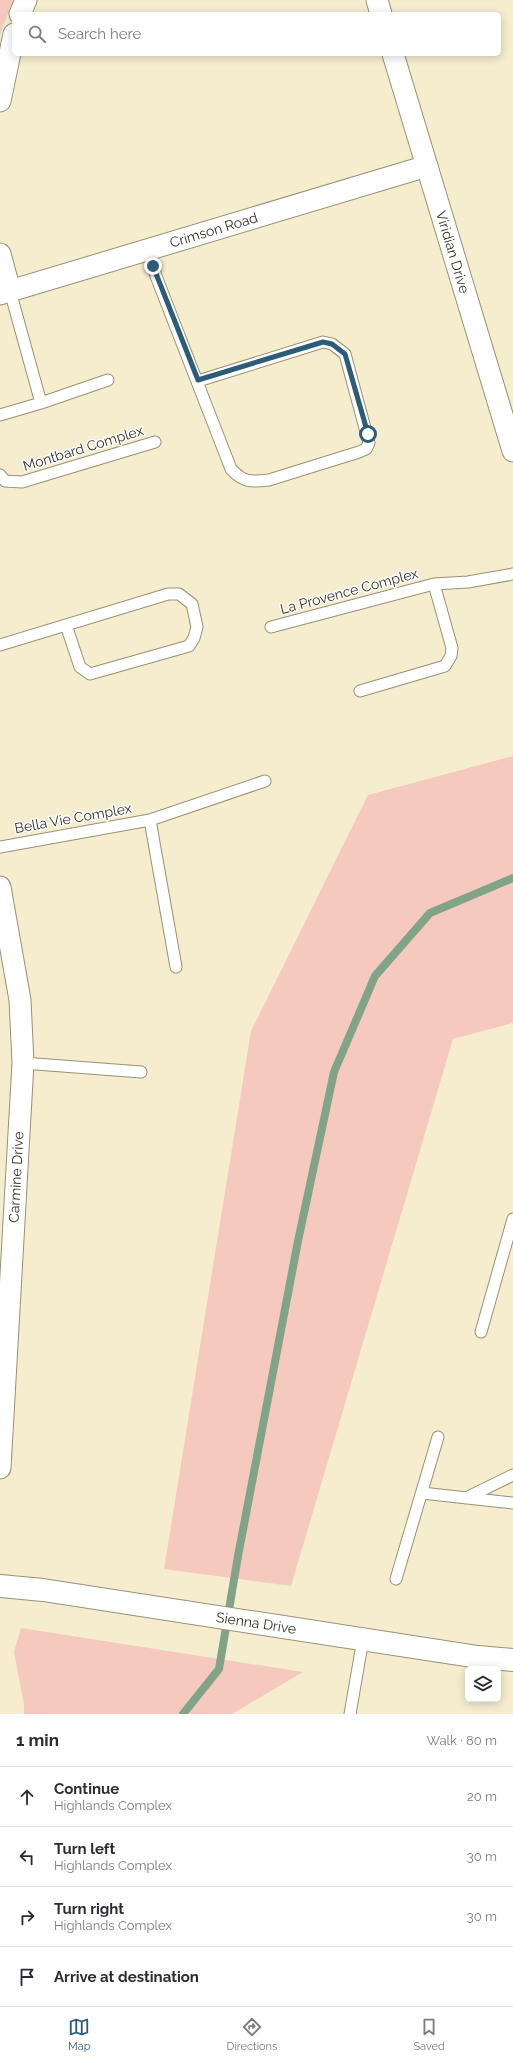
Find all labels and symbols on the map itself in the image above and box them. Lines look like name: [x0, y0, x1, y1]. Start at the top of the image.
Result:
street label: Crimson Road: [168, 209, 259, 251]
street label: Viridian Drive: [433, 209, 473, 295]
route end: [144, 257, 162, 275]
street label: Montbard Complex: [21, 422, 145, 474]
route start: [359, 425, 377, 443]
street label: La Provence Complex: [278, 565, 420, 617]
street label: Bella Vie Complex: [13, 800, 133, 836]
street label: Carmine Drive: [6, 1131, 26, 1223]
street label: Sienna Drive: [215, 1609, 297, 1637]

